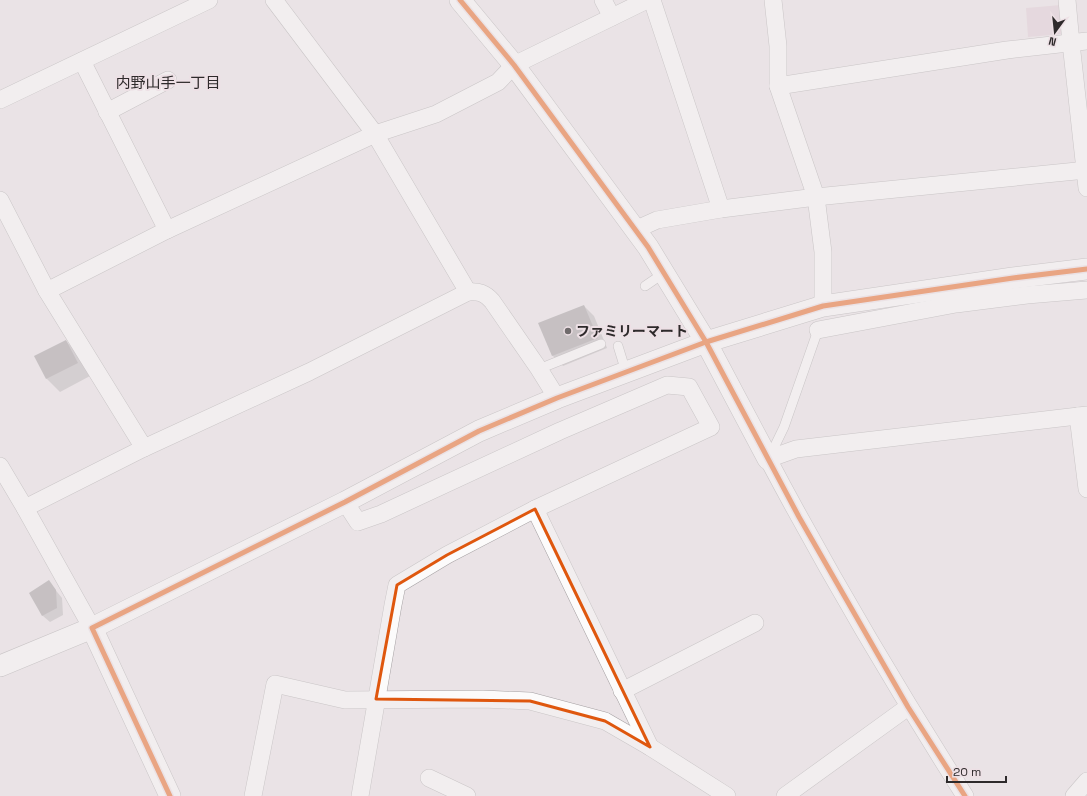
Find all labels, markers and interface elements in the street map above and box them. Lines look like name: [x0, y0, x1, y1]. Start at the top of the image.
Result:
north arrow: [1035, 12, 1075, 52]
text: N: [1047, 34, 1058, 49]
district label: 内野山手一丁目: [115, 73, 221, 92]
place label: ファミリーマート: [576, 322, 688, 340]
marker: ファミリーマート: [563, 326, 573, 336]
scale bar: [947, 758, 1006, 784]
text: 20 m: [953, 764, 981, 780]

